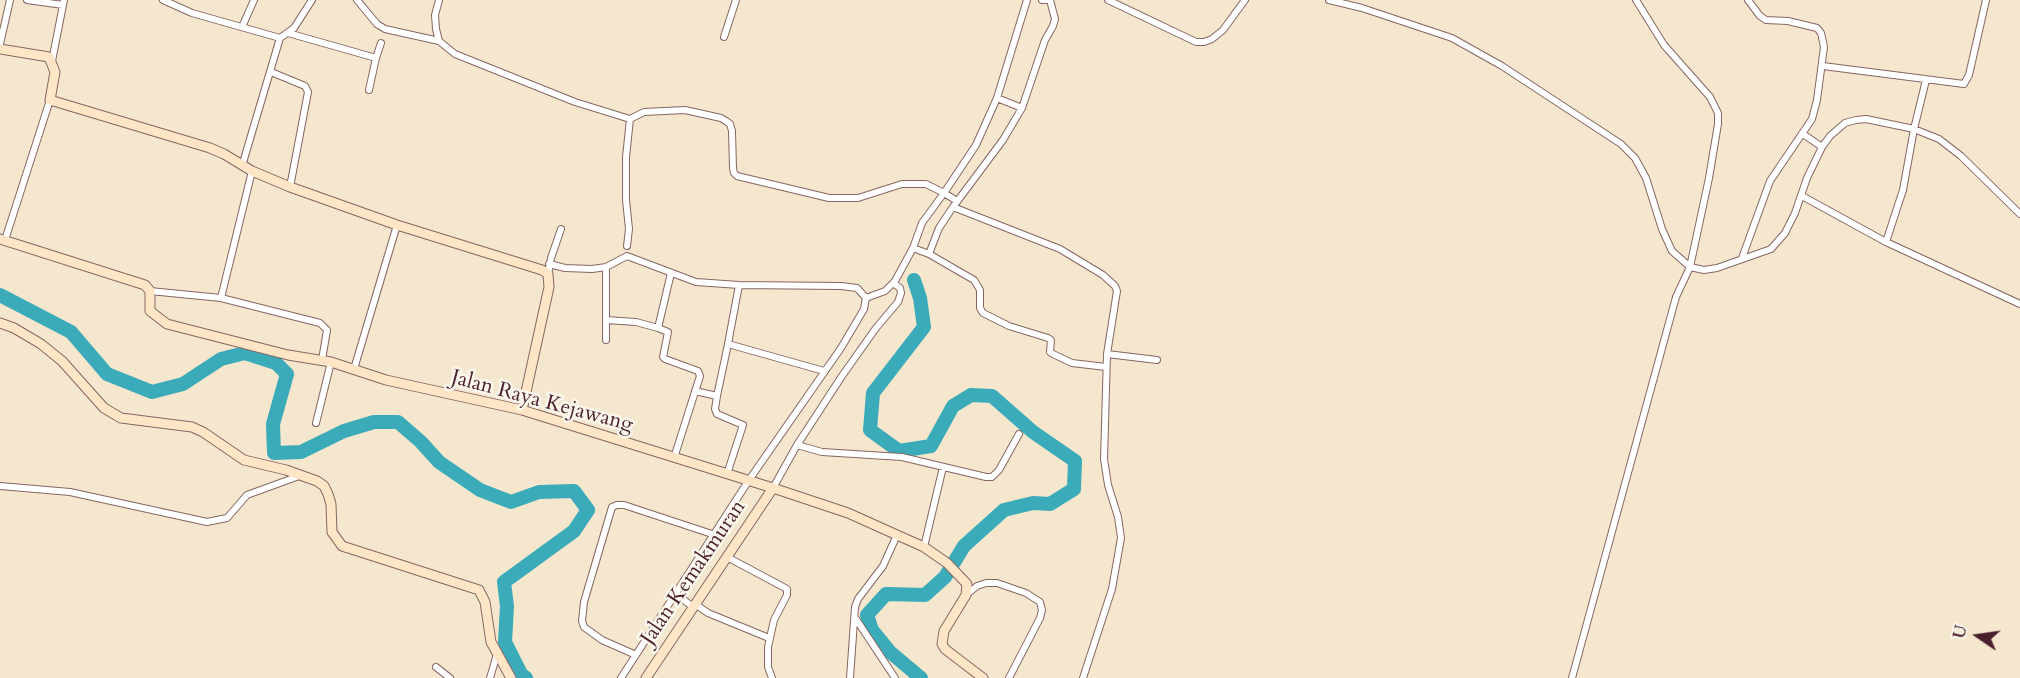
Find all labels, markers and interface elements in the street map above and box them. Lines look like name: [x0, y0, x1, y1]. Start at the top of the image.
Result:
street label: Jalan Raya Kejawang: [448, 366, 636, 438]
street label: Jalan Kemakmuran: [636, 496, 752, 650]
north arrow: [1948, 606, 2008, 666]
text: U: [1948, 623, 1973, 641]

